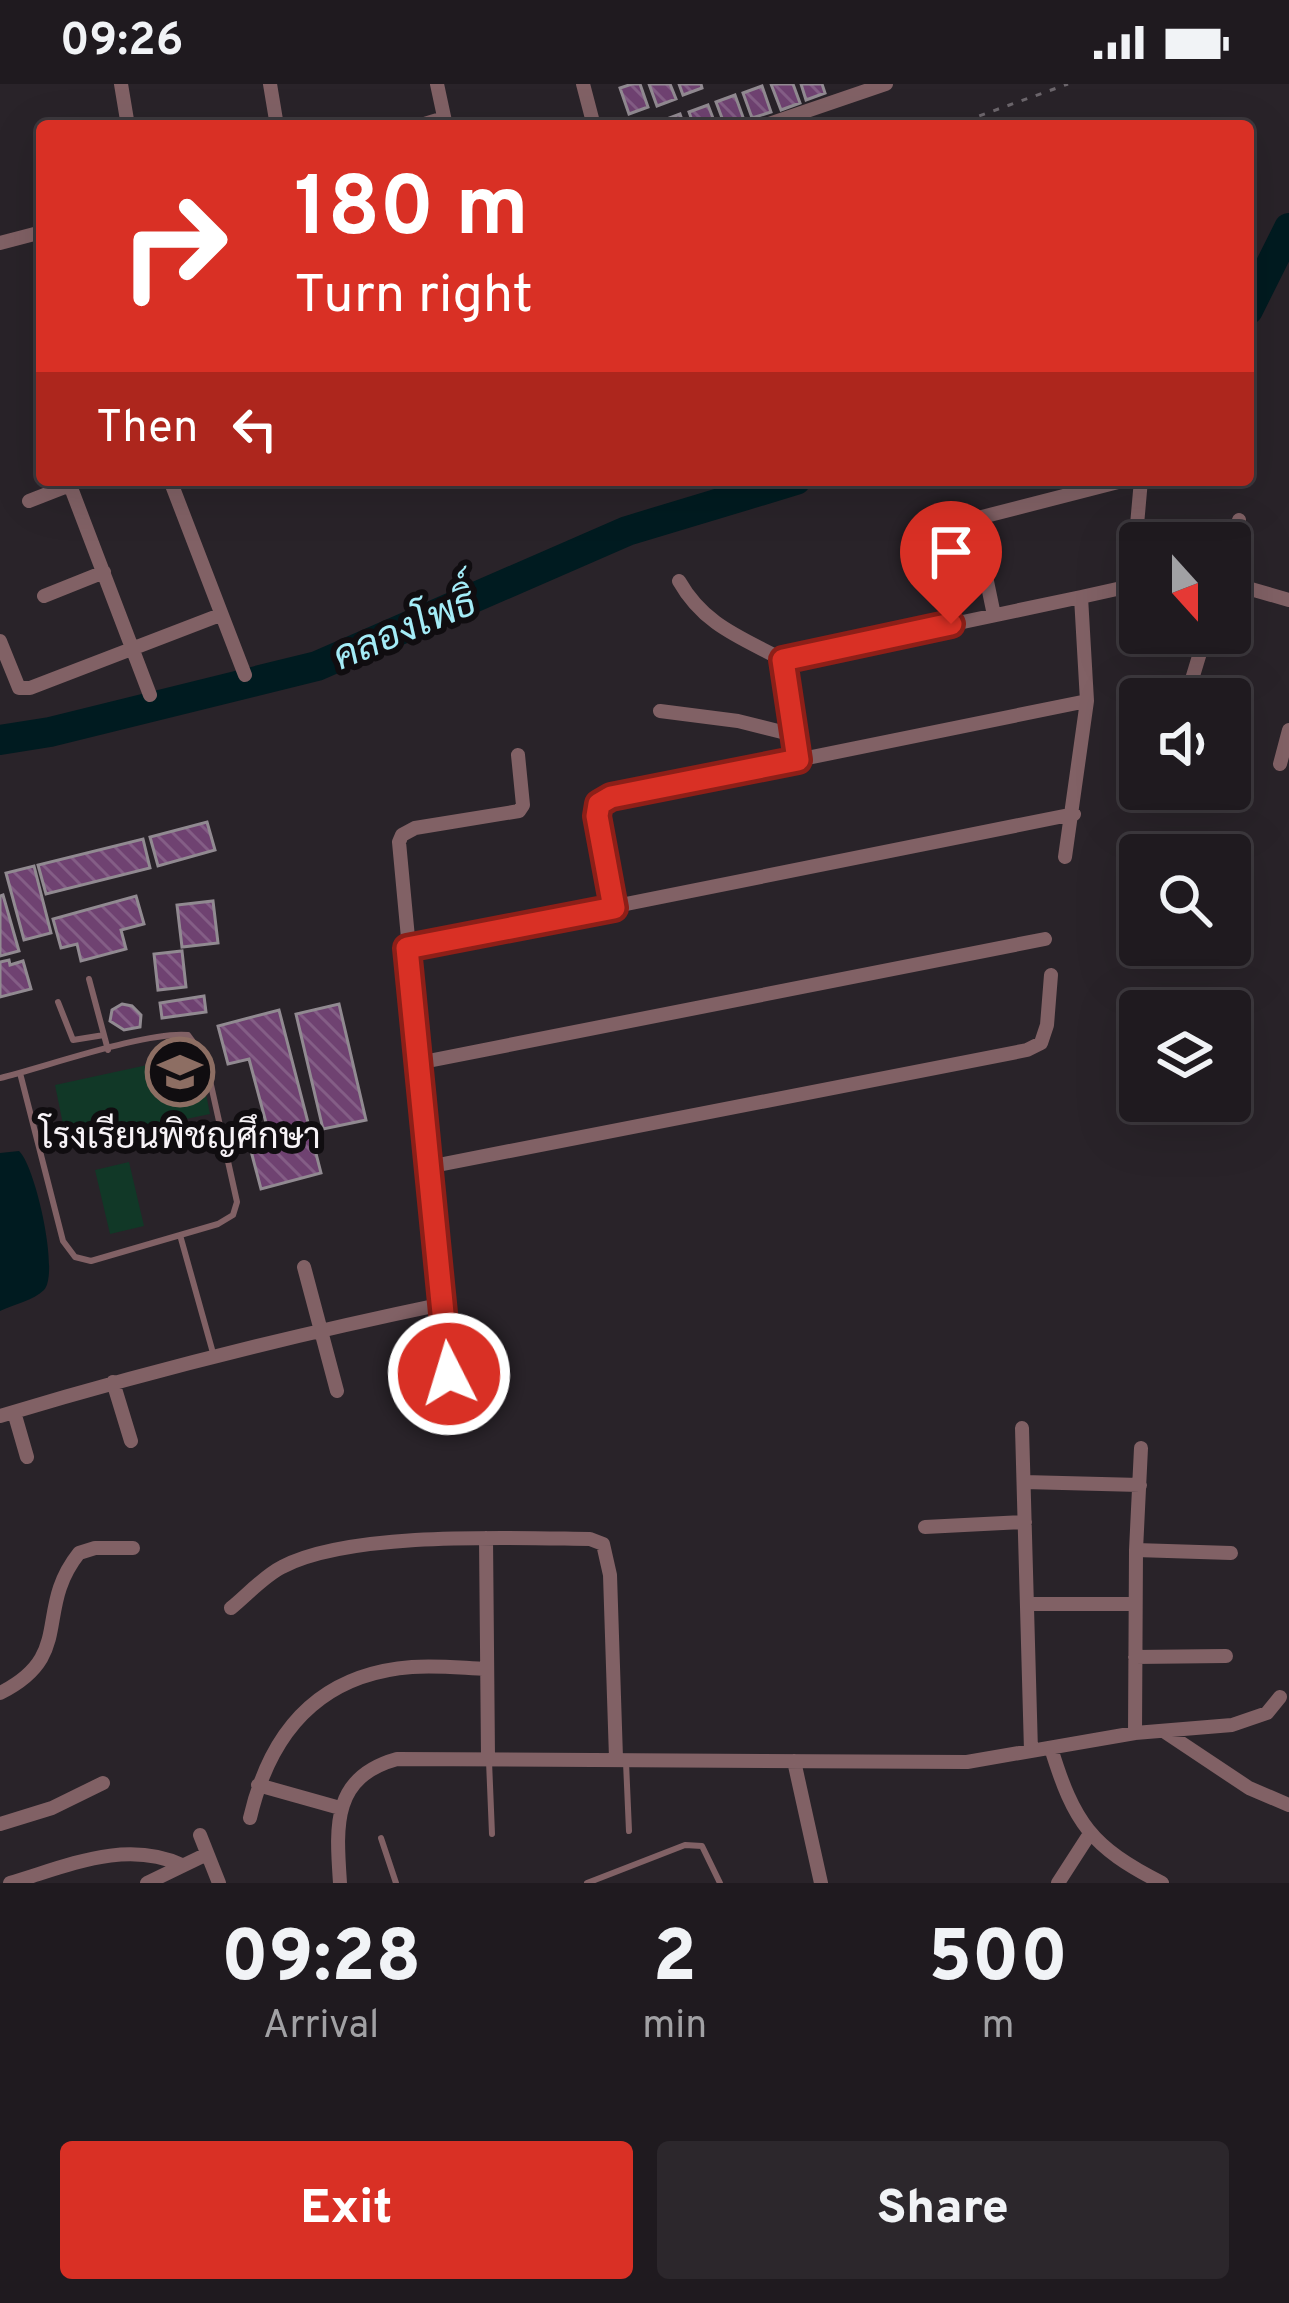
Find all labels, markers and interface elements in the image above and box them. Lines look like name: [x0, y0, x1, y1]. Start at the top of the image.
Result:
text: 09:26: [60, 14, 183, 71]
text: 180 m: [294, 159, 529, 265]
icon: right: [96, 168, 252, 324]
text: Turn right: [294, 263, 533, 332]
icon: left: [222, 396, 288, 462]
text: Then: [96, 401, 198, 458]
pin: [900, 501, 1002, 624]
icon: arrive: [918, 519, 984, 585]
north arrow: [1119, 522, 1251, 654]
map controls: [1119, 522, 1251, 1122]
water label: คลองโพธิ์: [322, 565, 491, 684]
button: sound: [1119, 678, 1251, 810]
button: search: [1119, 834, 1251, 966]
button: layers: [1119, 990, 1251, 1122]
school or university icon: โรงเรียนพิชญศึกษา: [145, 1037, 215, 1107]
place label: โรงเรียนพิชญศึกษา: [37, 1113, 321, 1162]
position arrow: [386, 1311, 512, 1437]
text: 09:28: [221, 1915, 421, 2007]
text: 2: [653, 1915, 697, 2007]
text: 500: [928, 1915, 1068, 2007]
text: Arrival: [263, 2003, 379, 2052]
text: min: [642, 2003, 707, 2052]
text: m: [982, 2003, 1015, 2052]
button: Exit: [60, 2141, 633, 2279]
button: Share: [657, 2141, 1229, 2279]

